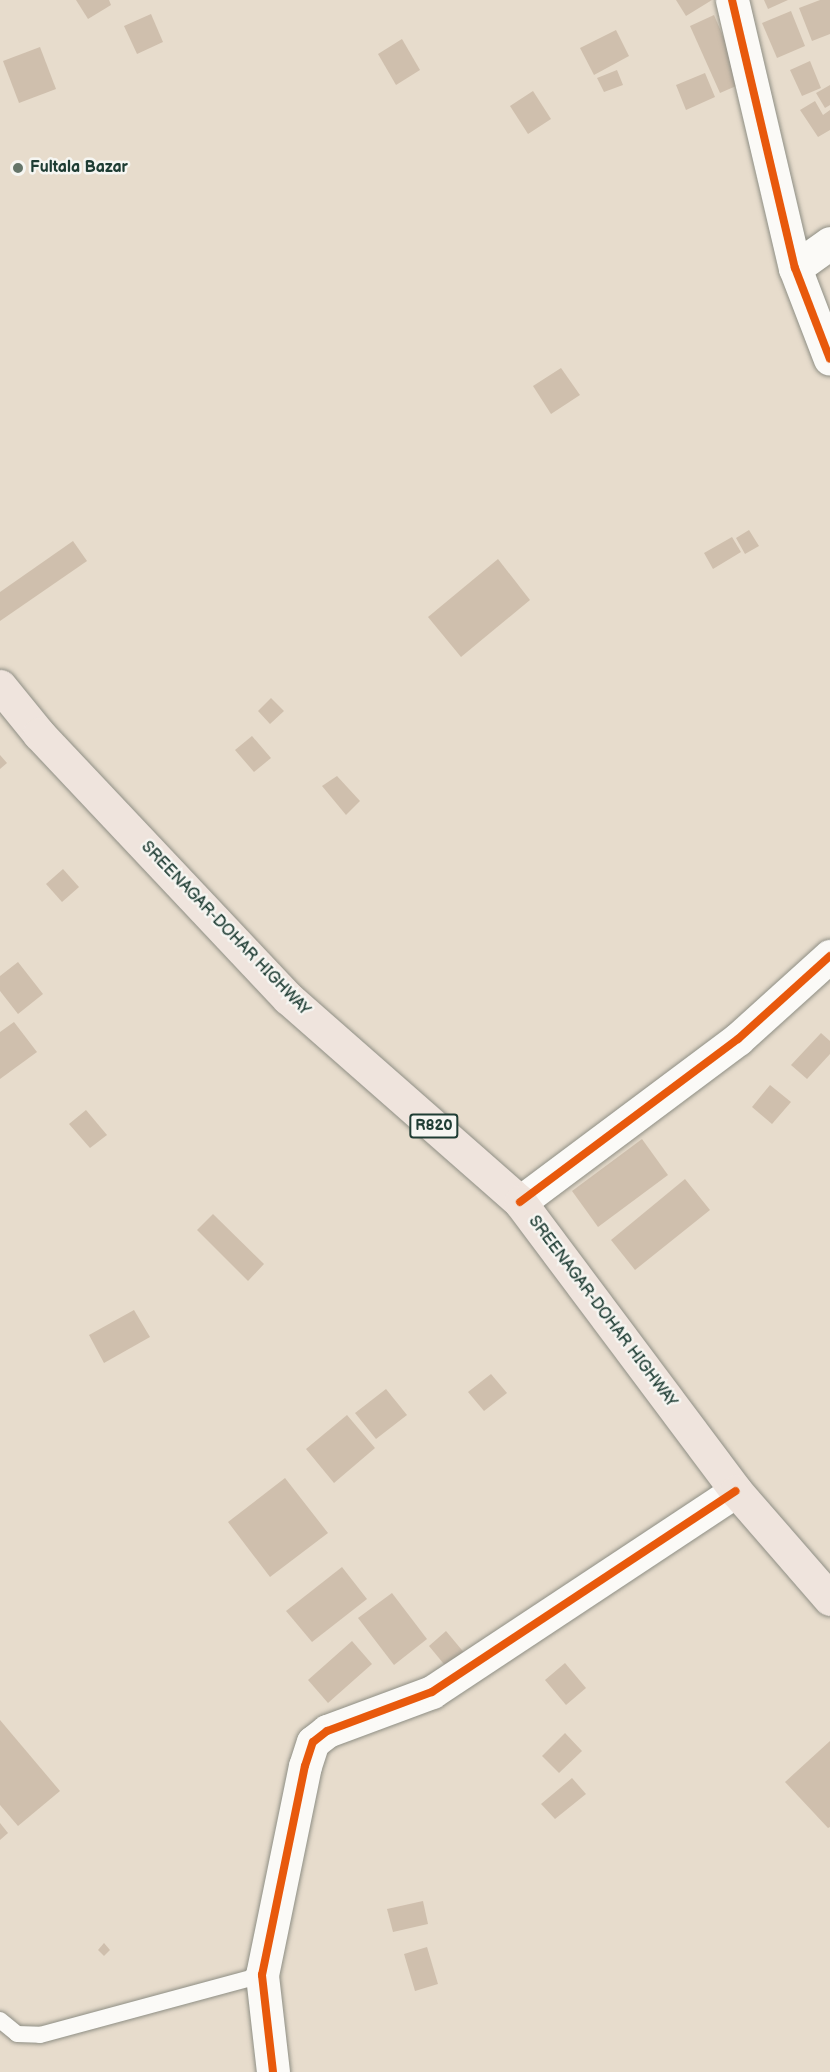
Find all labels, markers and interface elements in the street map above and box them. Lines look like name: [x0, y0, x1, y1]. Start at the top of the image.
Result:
place label: Fultala Bazar: [30, 158, 128, 178]
marker: Fultala Bazar: [11, 161, 25, 175]
street label: SREENAGAR-DOHAR HIGHWAY: [137, 838, 313, 1020]
road number: R820: [408, 1114, 460, 1138]
street label: SREENAGAR-DOHAR HIGHWAY: [524, 1213, 680, 1411]

